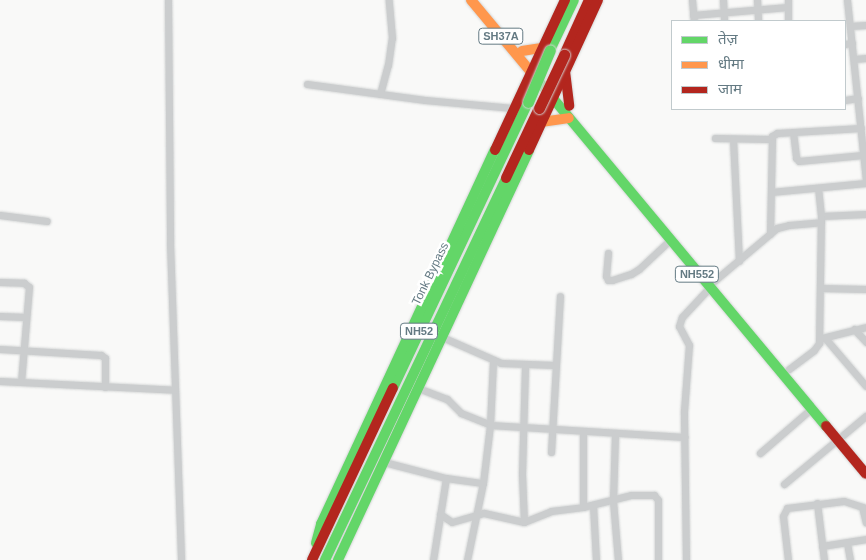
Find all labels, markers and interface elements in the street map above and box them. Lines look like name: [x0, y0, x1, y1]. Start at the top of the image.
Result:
legend: [671, 20, 846, 110]
road number: SH37A: [477, 28, 525, 44]
text: तेज़: [718, 30, 738, 47]
text: धीमा: [718, 55, 744, 72]
text: जाम: [718, 80, 742, 97]
street label: Tonk Bypass: [410, 240, 452, 308]
road number: NH552: [674, 266, 720, 282]
road number: NH52: [399, 322, 439, 340]

